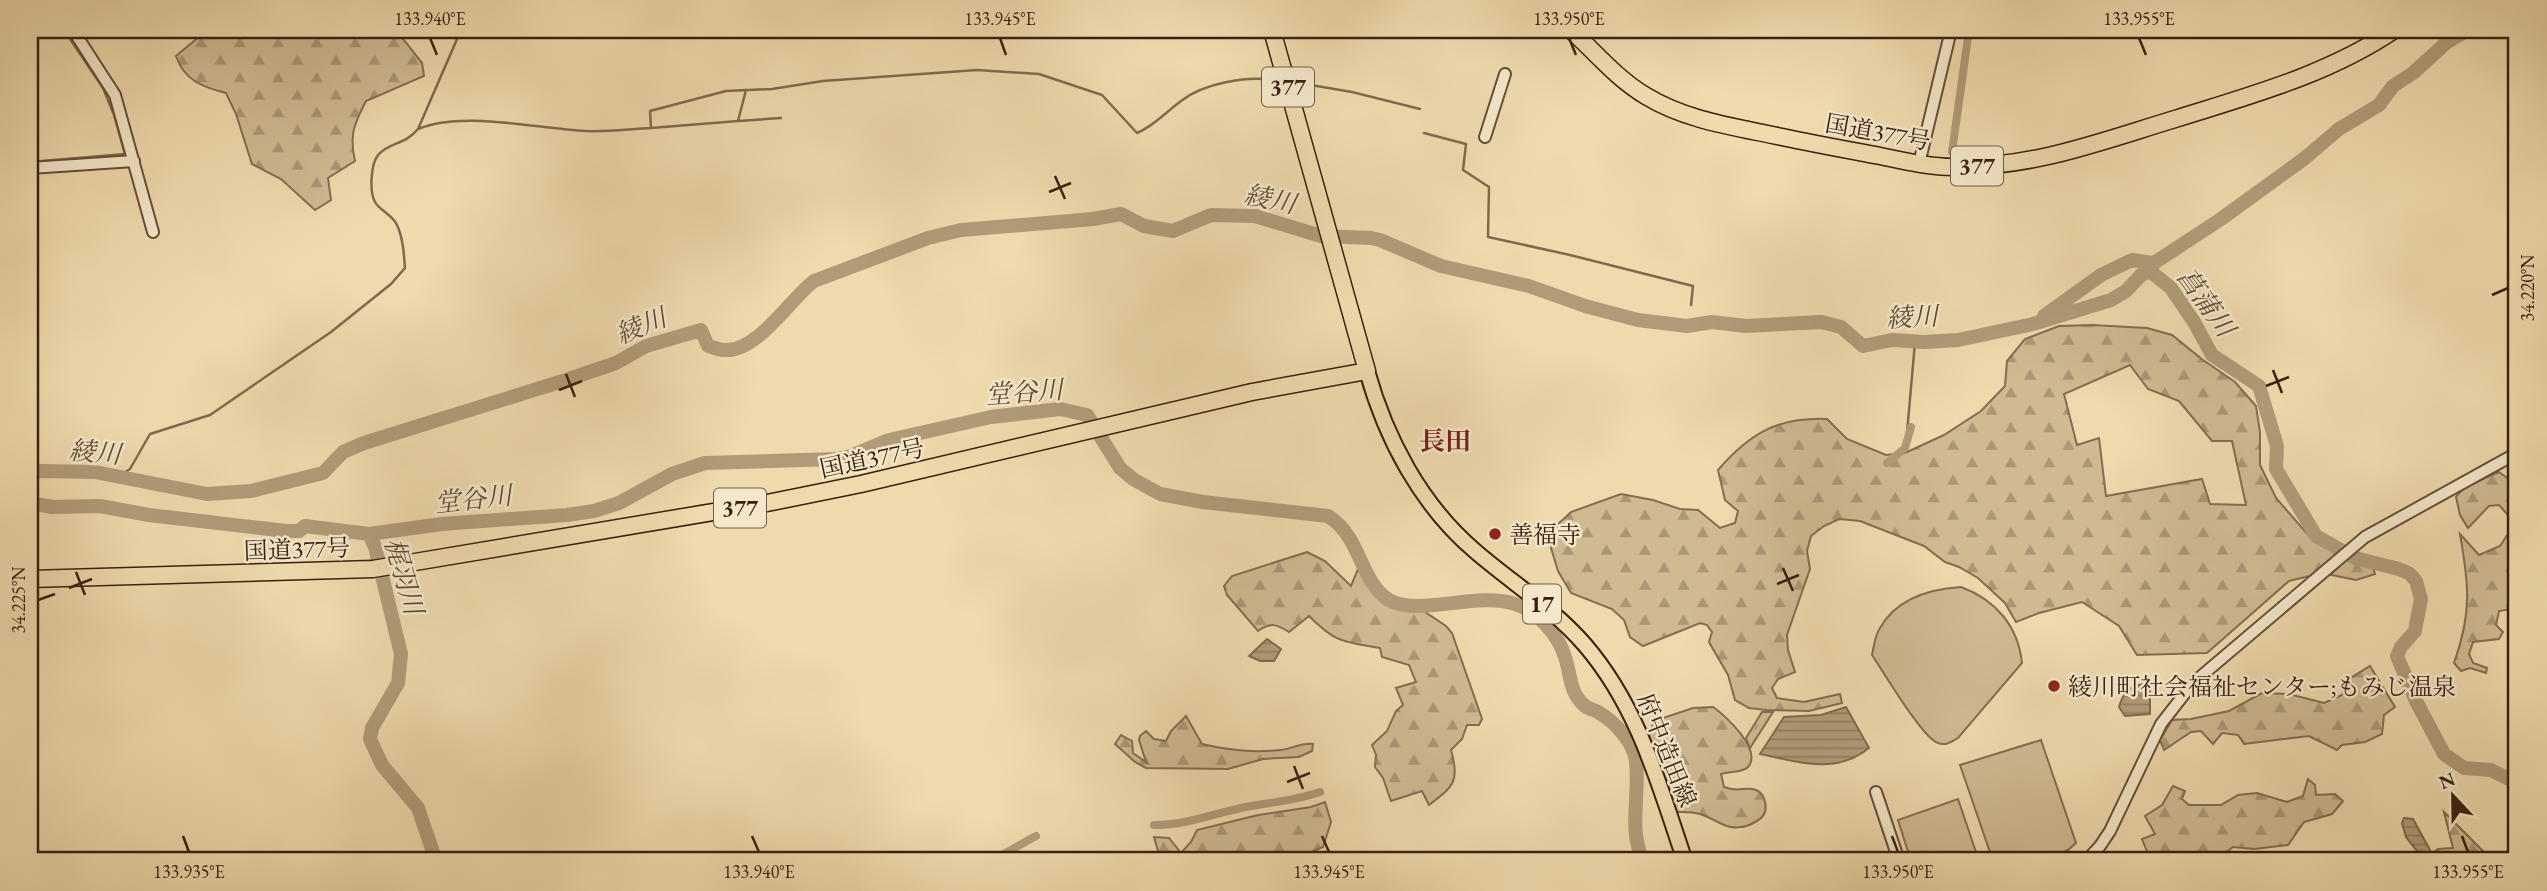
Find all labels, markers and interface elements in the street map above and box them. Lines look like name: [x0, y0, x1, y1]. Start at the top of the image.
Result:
text: 133.940°E: [394, 7, 466, 30]
text: 133.945°E: [964, 7, 1036, 30]
text: 133.950°E: [1533, 7, 1605, 30]
text: 133.955°E: [2103, 7, 2175, 30]
road number: 377: [1262, 68, 1314, 106]
street label: 国道377号: [1823, 107, 1933, 157]
road number: 377: [1951, 146, 2003, 186]
water label: 綾川: [1241, 177, 1302, 222]
text: 34.220°N: [2516, 254, 2539, 321]
water label: 菖蒲川: [2169, 260, 2244, 346]
water label: 綾川: [611, 299, 674, 352]
water label: 綾川: [1885, 299, 1942, 335]
water label: 堂谷川: [984, 372, 1067, 412]
district label: 長田: [1419, 424, 1471, 458]
street label: 国道377号: [817, 432, 927, 484]
water label: 綾川: [68, 433, 125, 471]
water label: 堂谷川: [432, 478, 517, 520]
road number: 377: [714, 488, 766, 528]
place label: 善福寺: [1509, 519, 1581, 550]
marker: 善福寺: [1487, 526, 1503, 542]
street label: 国道377号: [243, 532, 351, 566]
water label: 梶羽川: [377, 534, 432, 621]
text: 34.225°N: [7, 566, 30, 633]
road number: 17: [1523, 584, 1561, 624]
place label: 綾川町社会福祉センター;もみじ温泉: [2068, 671, 2457, 702]
marker: 綾川町社会福祉センター;もみじ温泉: [2046, 678, 2062, 694]
street label: 府中造田線: [1630, 689, 1704, 811]
north arrow: [2418, 762, 2488, 832]
text: N: [2435, 766, 2459, 795]
text: 133.935°E: [153, 860, 225, 883]
text: 133.940°E: [723, 860, 795, 883]
text: 133.945°E: [1293, 860, 1365, 883]
text: 133.950°E: [1862, 860, 1934, 883]
text: 133.955°E: [2432, 860, 2504, 883]

